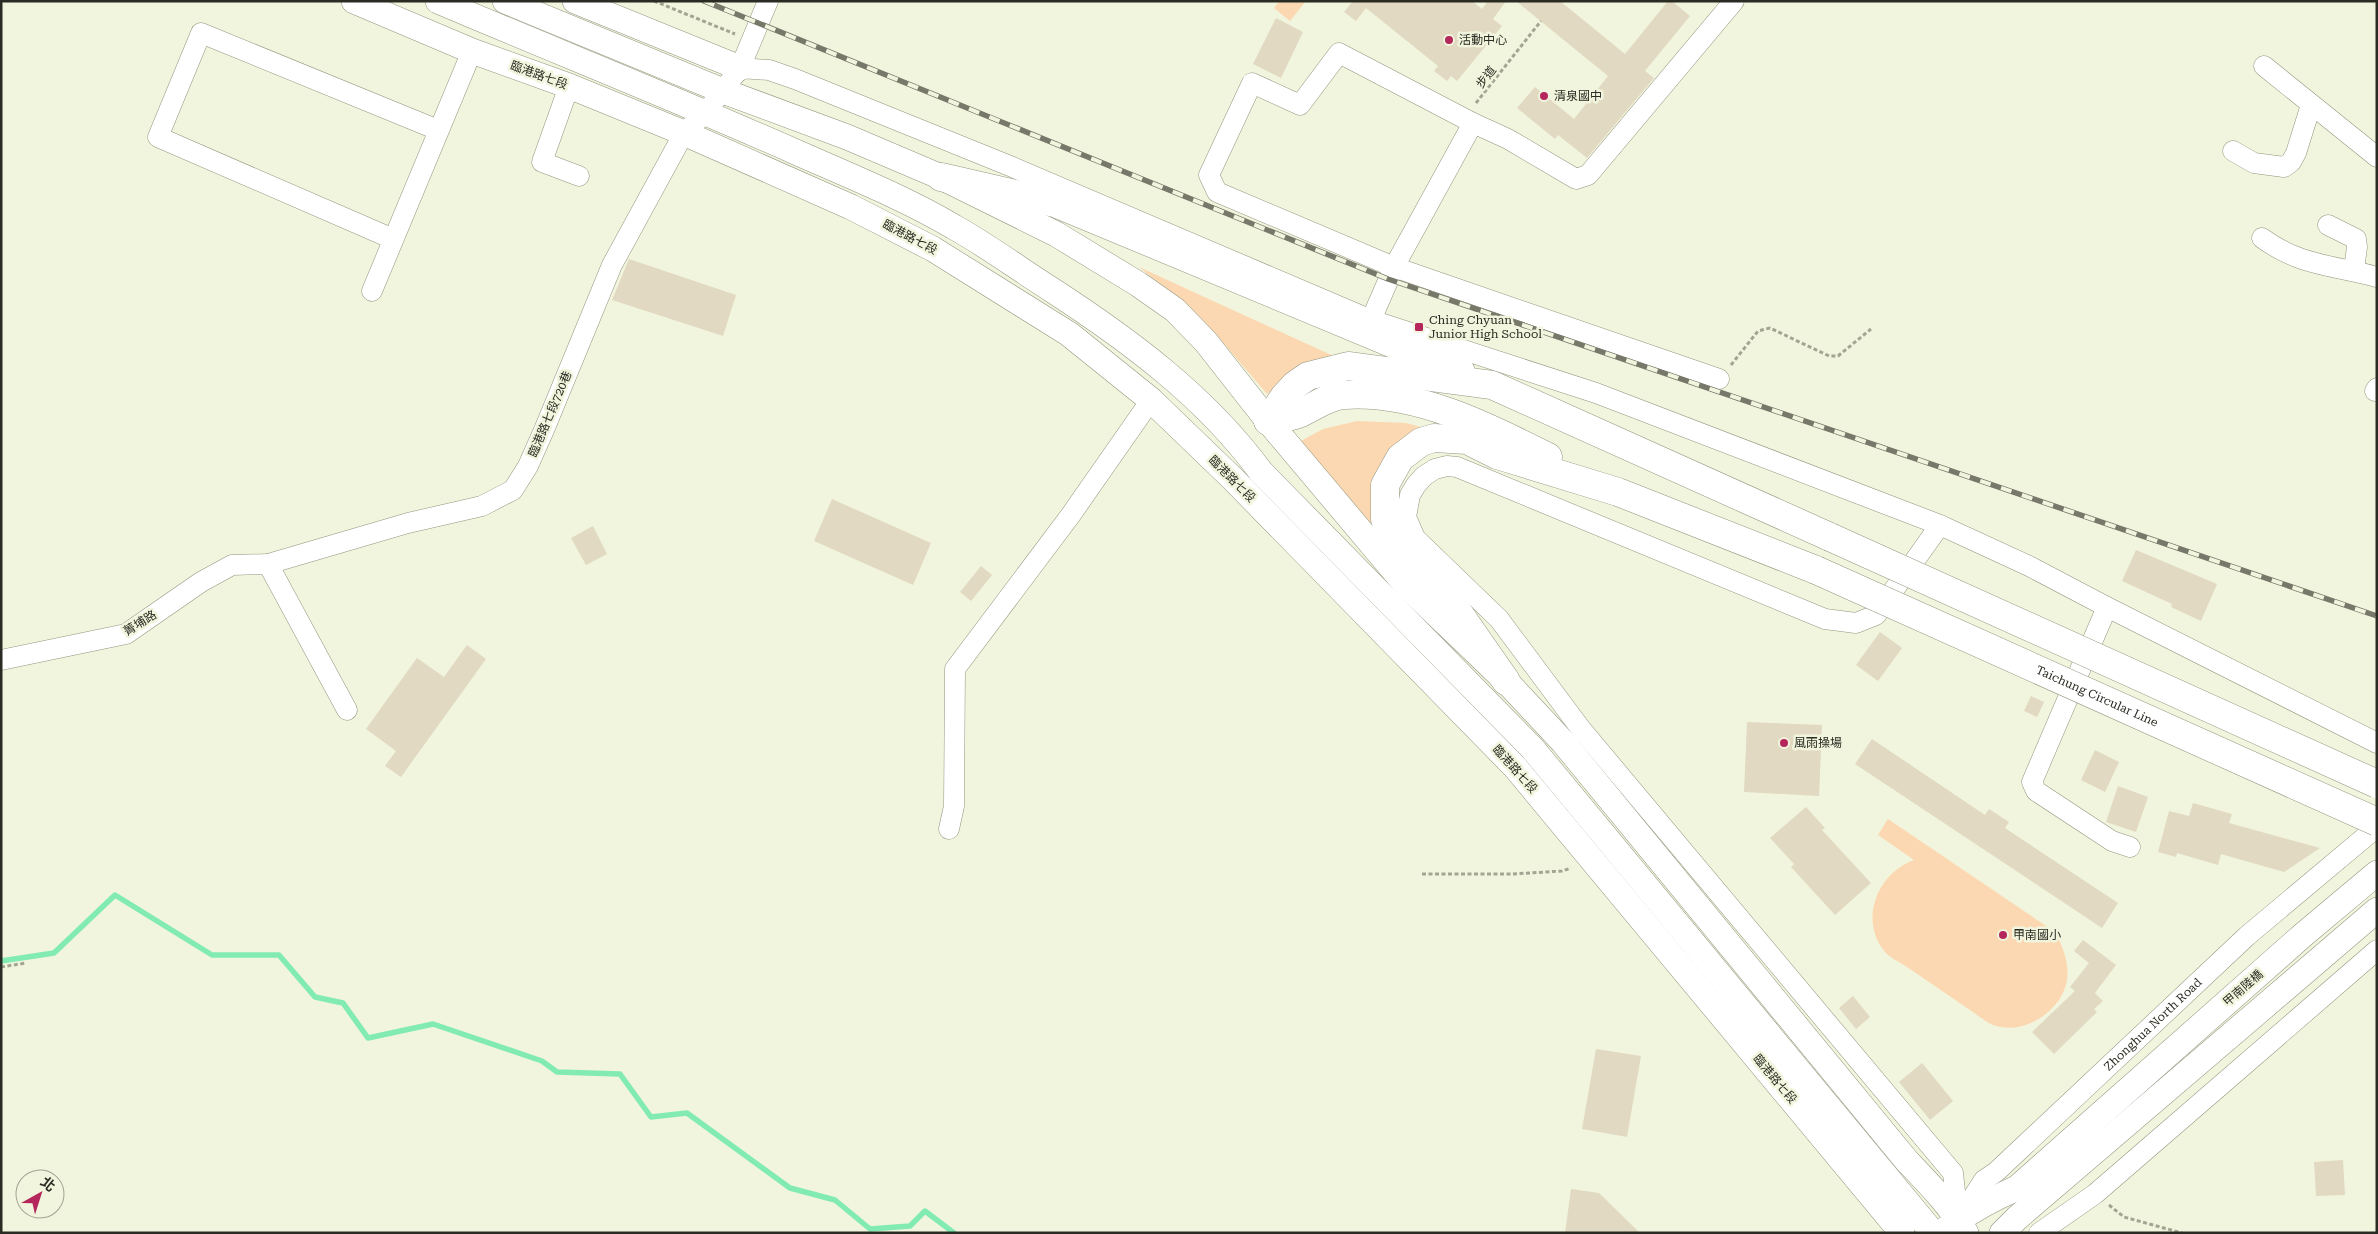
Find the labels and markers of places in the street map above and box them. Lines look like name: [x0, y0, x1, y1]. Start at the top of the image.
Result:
place label: 活動中心: [1459, 33, 1507, 47]
marker: 活動中心: [1443, 34, 1455, 46]
place label: 清泉國中: [1554, 89, 1602, 103]
marker: 清泉國中: [1538, 90, 1550, 102]
place label: Ching Chyuan Junior High School: [1429, 313, 1542, 341]
marker: Ching Chyuan Junior High School: [1413, 321, 1425, 333]
place label: 風雨操場: [1794, 736, 1842, 750]
marker: 風雨操場: [1778, 737, 1790, 749]
place label: 甲南國小: [2013, 928, 2061, 942]
marker: 甲南國小: [1997, 929, 2009, 941]

